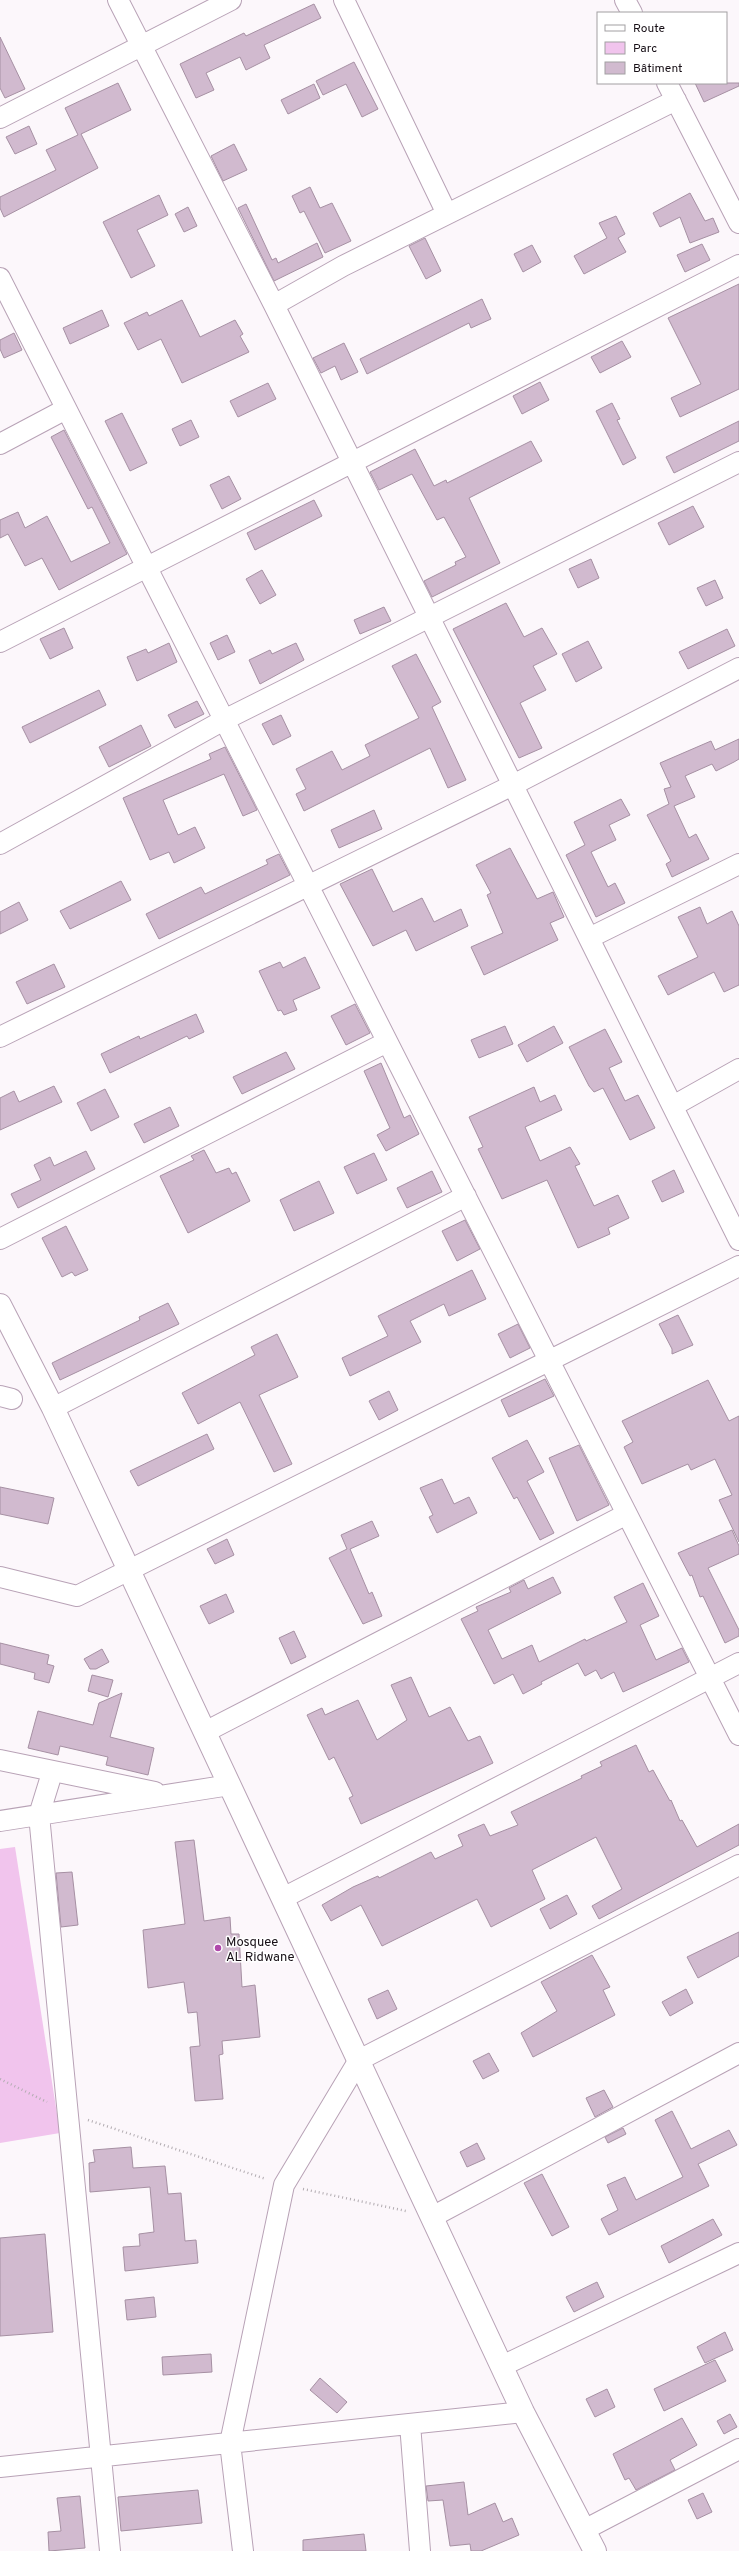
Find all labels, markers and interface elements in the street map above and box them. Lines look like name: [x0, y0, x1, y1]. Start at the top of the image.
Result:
legend: [597, 12, 727, 84]
text: Route: [633, 21, 665, 37]
text: Parc: [633, 41, 657, 57]
text: Bâtiment: [633, 61, 683, 77]
place label: Mosquee AL Ridwane: [226, 1935, 295, 1966]
marker: Mosquee AL Ridwane: [213, 1943, 223, 1953]

